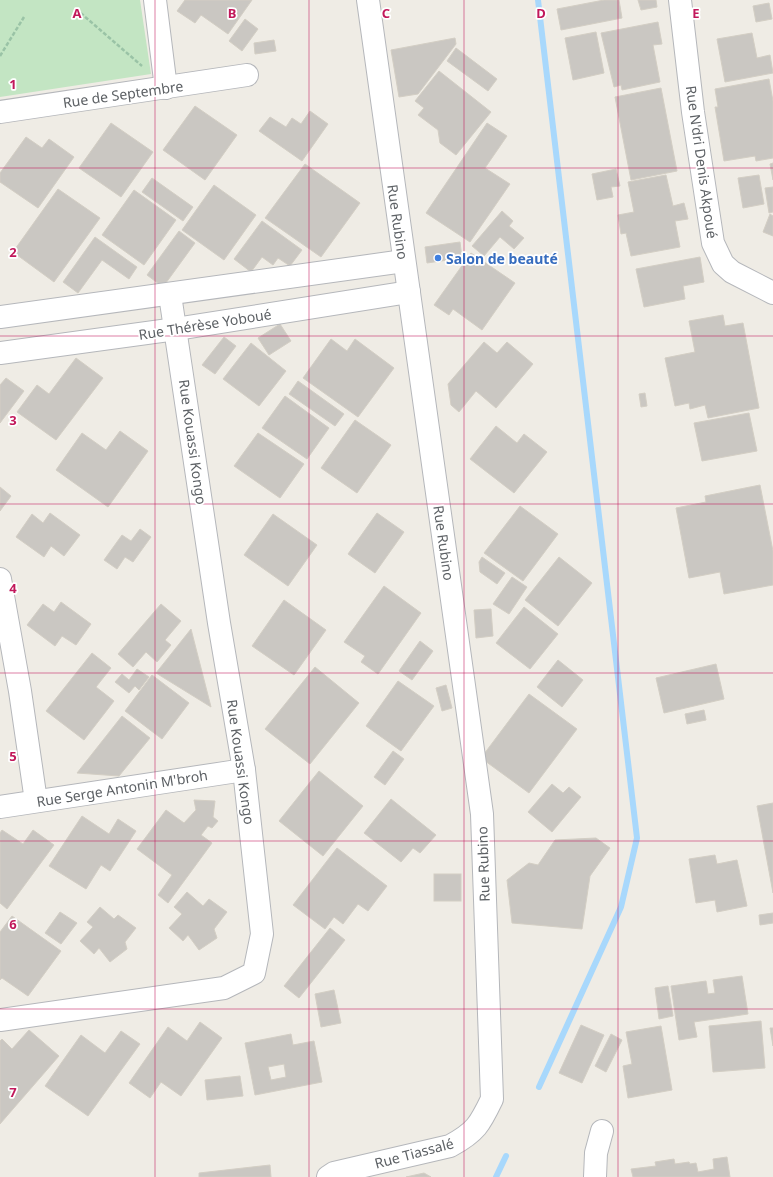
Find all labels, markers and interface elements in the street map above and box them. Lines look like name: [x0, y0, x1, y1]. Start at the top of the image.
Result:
text: A: [73, 4, 82, 22]
text: B: [228, 4, 236, 22]
text: C: [382, 4, 390, 22]
text: D: [536, 4, 546, 22]
text: E: [692, 4, 700, 22]
text: 1: [9, 75, 17, 93]
street label: Rue de Septembre: [62, 76, 184, 112]
street label: Rue N'dri Denis Akpoué: [682, 84, 722, 240]
street label: Rue Rubino: [383, 183, 413, 261]
text: 2: [9, 243, 17, 261]
place label: Salon de beauté: [446, 249, 558, 268]
marker: Salon de beauté: [433, 253, 443, 263]
street label: Rue Thérèse Yoboué: [137, 304, 273, 344]
street label: Rue Kouassi Kongo: [175, 378, 211, 506]
text: 3: [9, 411, 17, 429]
street label: Rue Rubino: [429, 504, 459, 582]
text: 4: [9, 579, 17, 597]
street label: Rue Kouassi Kongo: [223, 698, 259, 826]
text: 5: [9, 747, 17, 765]
street label: Rue Serge Antonin M'broh: [35, 765, 209, 811]
street label: Rue Rubino: [472, 826, 494, 902]
text: 6: [9, 915, 17, 933]
text: 7: [9, 1083, 17, 1101]
street label: Rue Tiassalé: [372, 1133, 456, 1173]

